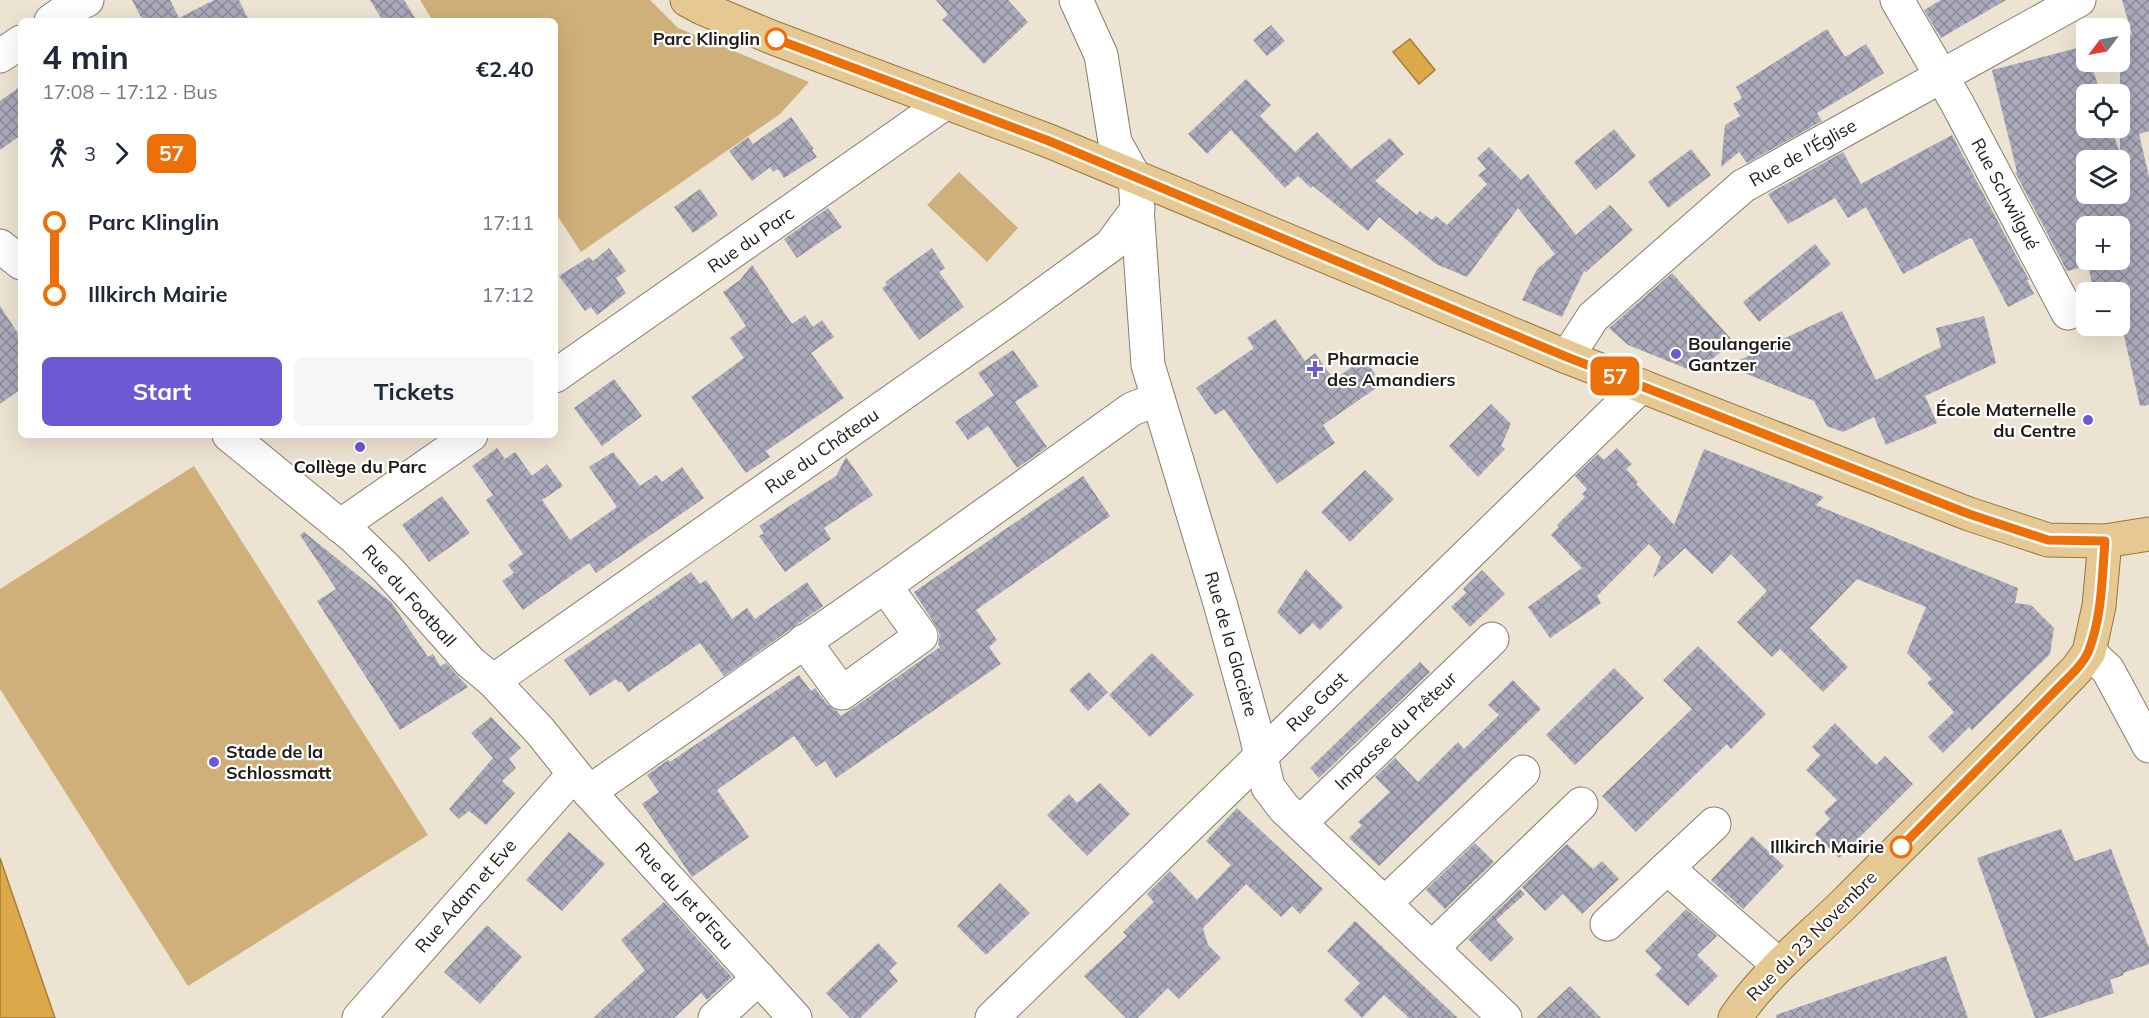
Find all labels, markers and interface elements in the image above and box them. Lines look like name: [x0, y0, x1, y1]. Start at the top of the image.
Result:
north arrow: [2076, 18, 2130, 72]
map controls: [2076, 18, 2130, 336]
place label: Parc Klinglin: [653, 27, 760, 50]
marker: Parc Klinglin: [765, 28, 787, 50]
text: 4 min: [42, 36, 129, 77]
text: €2.40: [476, 55, 534, 83]
text: 17:08 – 17:12 · Bus: [42, 79, 218, 104]
button: locate: [2076, 84, 2130, 138]
street label: Rue de l'Église: [1745, 114, 1861, 192]
street label: Rue Schwilgué: [1966, 134, 2045, 254]
icon: walk: [42, 137, 75, 170]
icon: forward: [105, 137, 138, 170]
text: 57: [159, 140, 184, 166]
text: 3: [84, 141, 96, 166]
button: layers: [2076, 150, 2130, 204]
street label: Rue du Parc: [703, 201, 799, 278]
text: Parc Klinglin: [88, 208, 219, 236]
text: 17:11: [481, 210, 534, 235]
button: +: [2076, 216, 2130, 270]
text: Illkirch Mairie: [88, 280, 227, 308]
text: 17:12: [481, 282, 534, 307]
button: −: [2076, 282, 2130, 336]
place label: Boulangerie Gantzer: [1688, 332, 1791, 376]
place label: Pharmacie des Amandiers: [1327, 347, 1455, 391]
marker: Boulangerie Gantzer: [1669, 347, 1683, 361]
line badge: 57: [1588, 356, 1642, 395]
button: Start: [42, 357, 282, 426]
button: Tickets: [294, 357, 534, 426]
marker: Pharmacie des Amandiers: [1308, 362, 1322, 376]
text: 57: [1602, 363, 1628, 389]
place label: École Maternelle du Centre: [1936, 398, 2076, 442]
street label: Rue du Château: [760, 403, 883, 498]
marker: École Maternelle du Centre: [2081, 413, 2095, 427]
marker: Collège du Parc: [353, 440, 367, 454]
place label: Collège du Parc: [293, 455, 427, 478]
street label: Rue du Football: [357, 540, 461, 652]
street label: Rue de la Glacière: [1200, 569, 1263, 719]
street label: Impasse du Prêteur: [1330, 666, 1462, 795]
street label: Rue Gast: [1281, 667, 1352, 736]
place label: Stade de la Schlossmatt: [226, 740, 332, 784]
marker: Stade de la Schlossmatt: [207, 755, 221, 769]
street label: Rue Adam et Eve: [410, 834, 521, 957]
place label: Illkirch Mairie: [1770, 835, 1884, 858]
marker: Illkirch Mairie: [1890, 836, 1912, 858]
street label: Rue du Jet d'Eau: [630, 837, 739, 954]
street label: Rue du 23 Novembre: [1742, 866, 1882, 1006]

